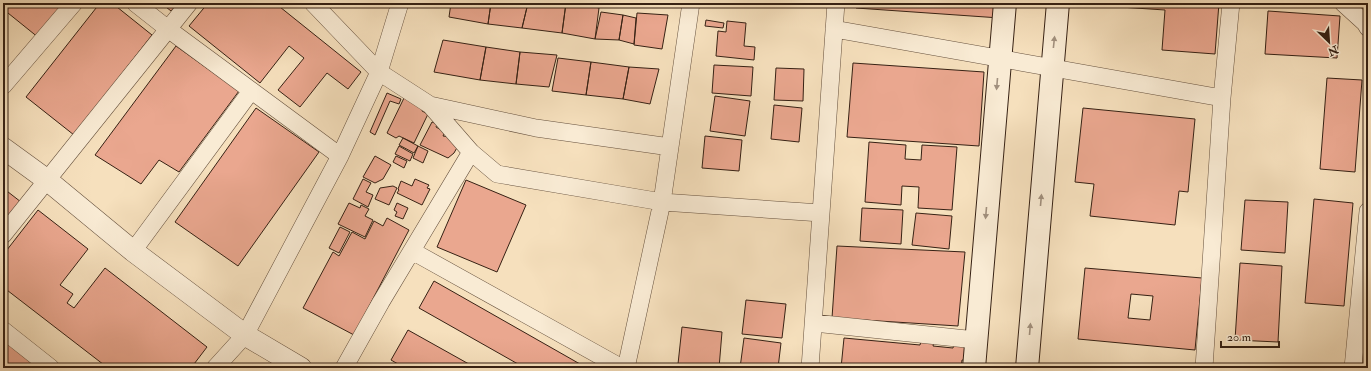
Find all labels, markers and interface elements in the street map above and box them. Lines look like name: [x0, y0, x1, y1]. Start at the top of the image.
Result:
north arrow: [1309, 22, 1349, 62]
one-way arrow: [1051, 36, 1058, 48]
text: N: [1325, 42, 1341, 59]
one-way arrow: [994, 78, 1001, 90]
one-way arrow: [1037, 194, 1044, 206]
one-way arrow: [983, 207, 990, 219]
one-way arrow: [1027, 323, 1033, 335]
scale bar: [1221, 323, 1279, 349]
text: 20 m: [1227, 330, 1252, 345]

